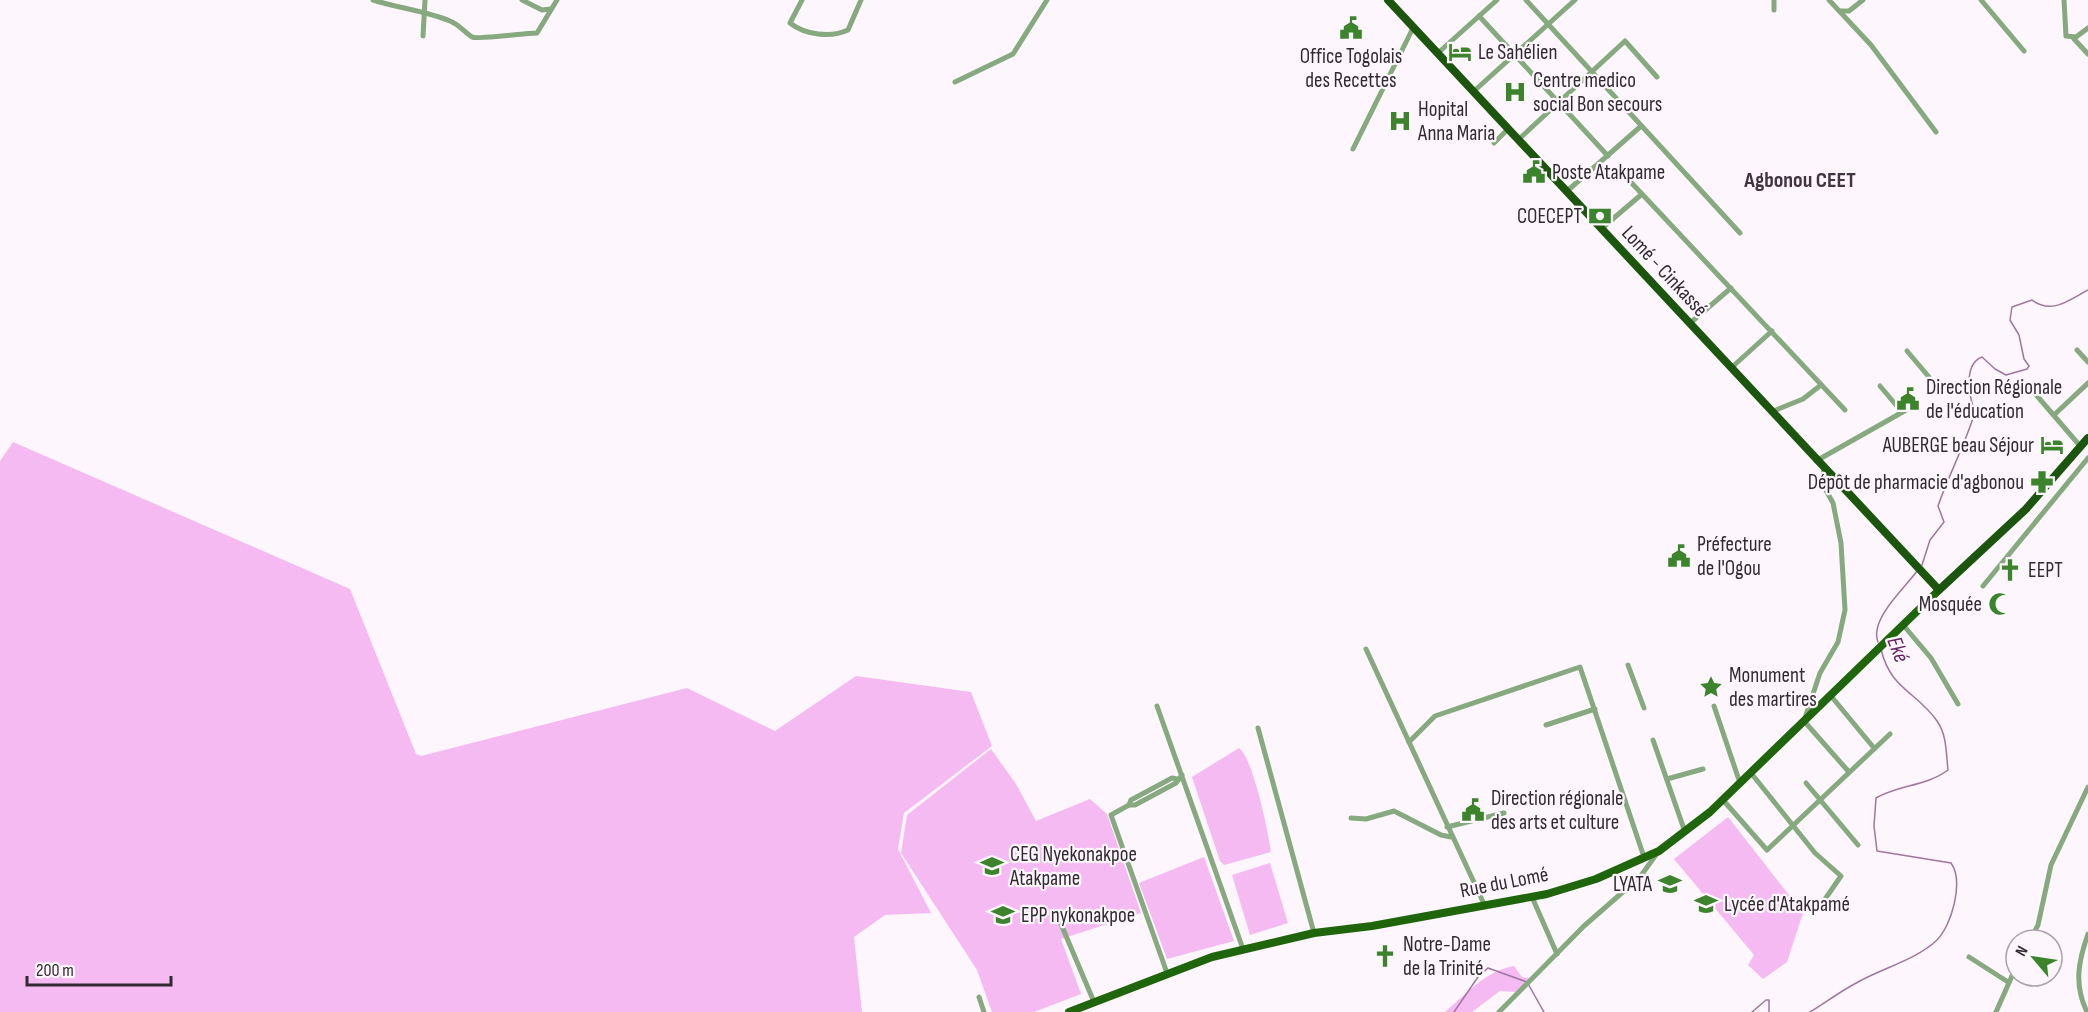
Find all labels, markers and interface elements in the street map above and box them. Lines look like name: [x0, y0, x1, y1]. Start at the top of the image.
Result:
public building icon: Office Togolais des Recettes: [1338, 15, 1364, 41]
hotel icon: Le Sahélien: [1447, 39, 1473, 65]
place label: Le Sahélien: [1478, 40, 1558, 65]
place label: Office Togolais des Recettes: [1300, 44, 1402, 93]
place label: Centre medico social Bon secours: [1533, 68, 1662, 117]
hospital icon: Centre medico social Bon secours: [1502, 79, 1528, 105]
place label: Hopital Anna Maria: [1417, 97, 1495, 146]
hospital icon: Hopital Anna Maria: [1387, 108, 1413, 134]
public building icon: Poste Atakpame: [1521, 159, 1547, 185]
place label: Poste Atakpame: [1552, 160, 1665, 185]
district label: Agbonou CEET: [1743, 167, 1856, 194]
bank icon: COECEPT: [1587, 203, 1613, 229]
place label: COECEPT: [1517, 204, 1582, 229]
street label: Lomé - Cinkassé: [1616, 221, 1713, 322]
place label: Direction Régionale de l'éducation: [1926, 375, 2062, 424]
public building icon: Direction Régionale de l'éducation: [1895, 386, 1921, 412]
hotel icon: AUBERGE beau Séjour: [2039, 432, 2065, 458]
place label: AUBERGE beau Séjour: [1882, 433, 2034, 458]
pharmacy icon: Dépôt de pharmacie d'agbonou: [2029, 469, 2055, 495]
place label: Dépôt de pharmacie d'agbonou: [1808, 470, 2024, 495]
place label: Préfecture de l'Ogou: [1697, 532, 1772, 581]
public building icon: Préfecture de l'Ogou: [1666, 543, 1692, 569]
church icon: EEPT: [1997, 557, 2023, 583]
place label: EEPT: [2028, 558, 2063, 583]
mosque icon: Mosquée: [1987, 591, 2013, 617]
place label: Mosquée: [1919, 592, 1982, 617]
water label: Eké: [1880, 633, 1915, 667]
place label: Monument des martires: [1729, 663, 1817, 712]
place icon: Monument des martires: [1698, 674, 1724, 700]
place label: Direction régionale des arts et culture: [1491, 786, 1624, 835]
public building icon: Direction régionale des arts et culture: [1460, 797, 1486, 823]
place label: CEG Nyekonakpoe Atakpame: [1009, 842, 1137, 891]
school or university icon: CEG Nyekonakpoe Atakpame: [979, 853, 1005, 879]
street label: Rue du Lomé: [1458, 862, 1550, 903]
school or university icon: LYATA: [1657, 871, 1683, 897]
place label: LYATA: [1613, 872, 1653, 897]
school or university icon: Lycée d'Atakpamé: [1693, 891, 1719, 917]
place label: Lycée d'Atakpamé: [1724, 892, 1850, 917]
school or university icon: EPP nykonakpoe: [990, 902, 1016, 928]
place label: EPP nykonakpoe: [1021, 903, 1135, 928]
north arrow: [2004, 928, 2064, 988]
place label: Notre-Dame de la Trinité: [1403, 932, 1491, 981]
church icon: Notre-Dame de la Trinité: [1372, 943, 1398, 969]
text: N: [2012, 943, 2033, 960]
scale bar: [27, 949, 171, 987]
text: 200 m: [36, 960, 74, 981]

